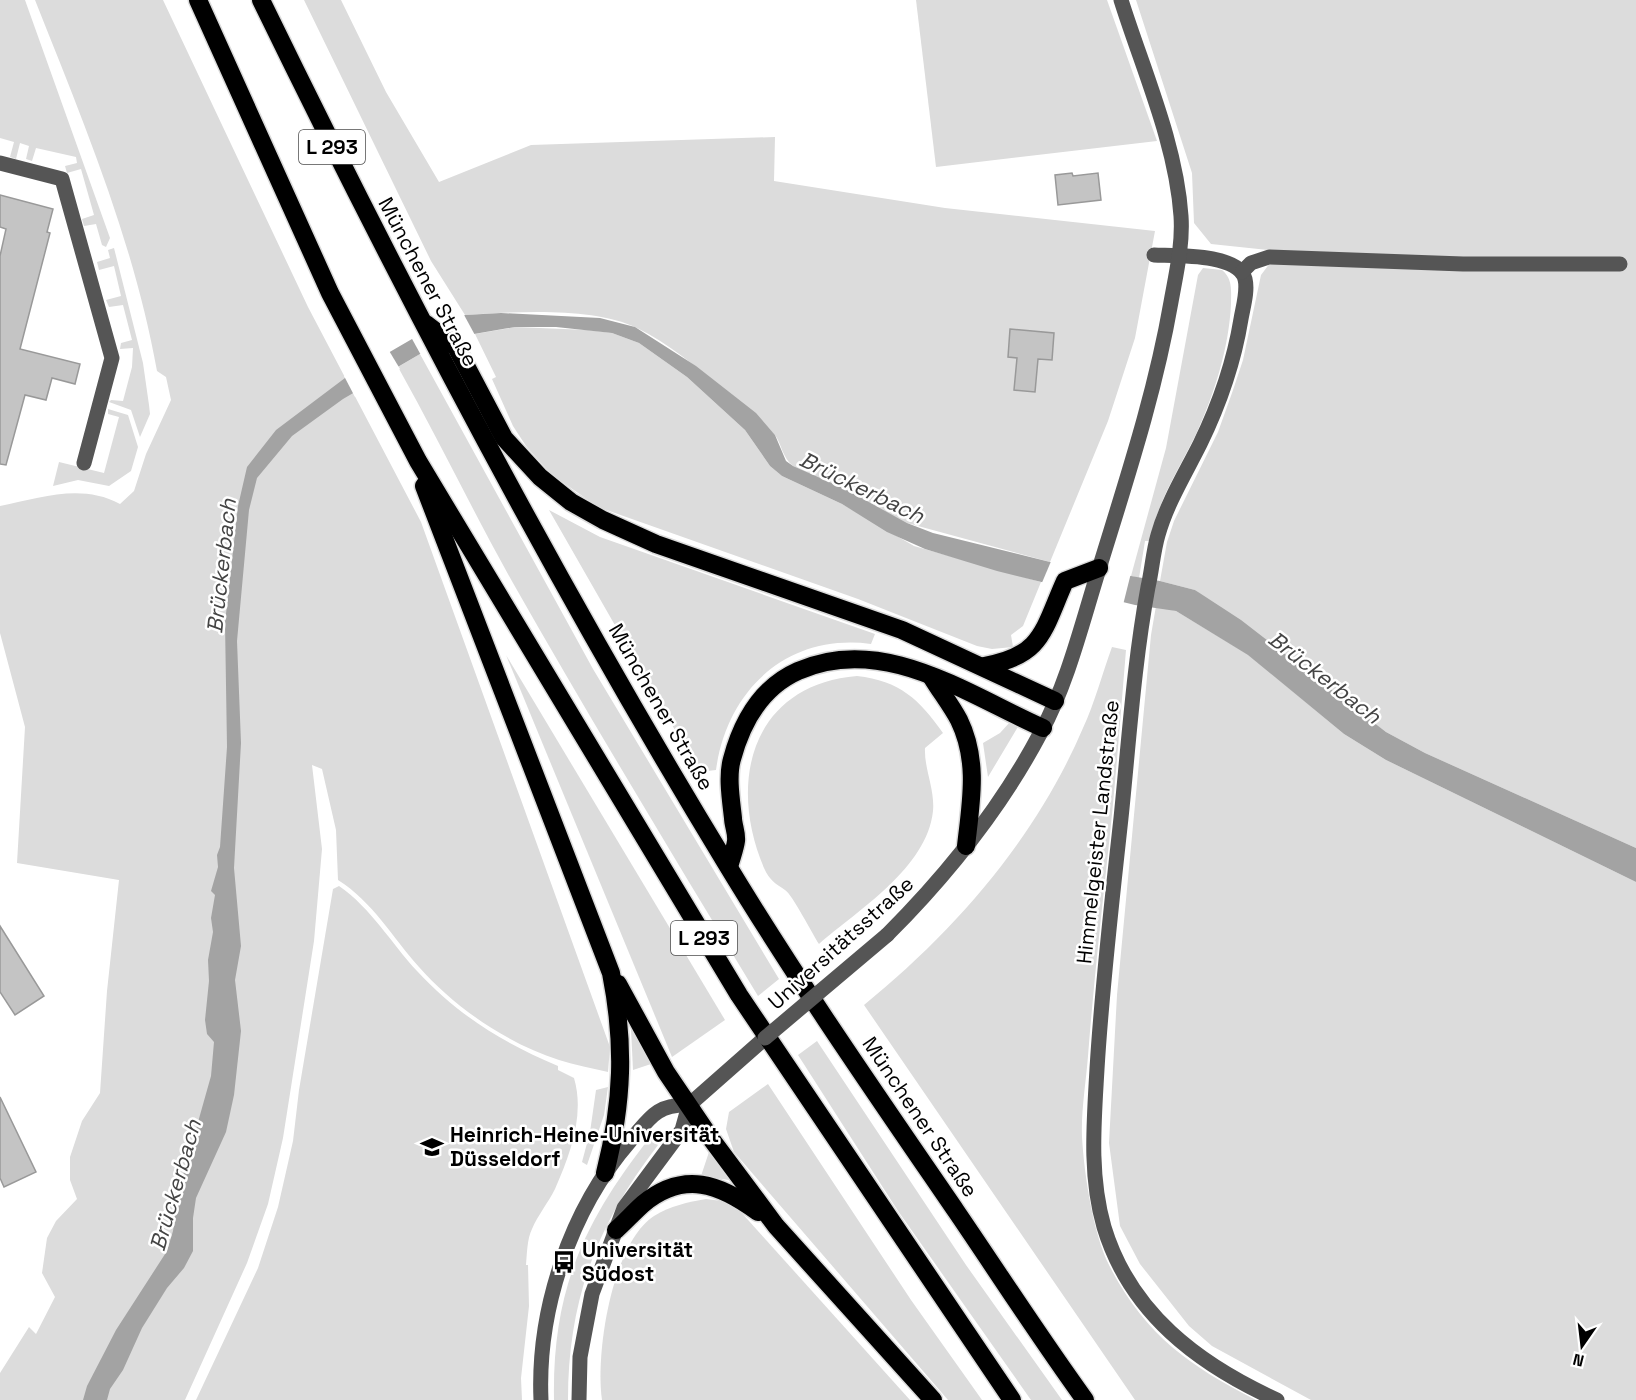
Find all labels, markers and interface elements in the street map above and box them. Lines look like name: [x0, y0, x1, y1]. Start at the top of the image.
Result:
road number: L 293: [299, 130, 365, 164]
street label: Münchener Straße: [372, 192, 485, 371]
water label: Brückerbach: [795, 445, 929, 529]
water label: Brückerbach: [200, 497, 242, 635]
street label: Münchener Straße: [603, 619, 720, 795]
water label: Brückerbach: [1263, 624, 1387, 730]
street label: Himmelgeister Landstraße: [1070, 699, 1125, 965]
street label: Universitätsstraße: [762, 870, 919, 1015]
road number: L 293: [671, 921, 737, 955]
street label: Münchener Straße: [857, 1031, 984, 1202]
water label: Brückerbach: [143, 1116, 207, 1254]
place label: Heinrich-Heine-Universität Düsseldorf: [450, 1121, 719, 1172]
school or university icon: Heinrich-Heine-Universität Düsseldorf: [419, 1134, 445, 1160]
place label: Universität Südost: [582, 1236, 693, 1287]
bus stop icon: Universität Südost: [551, 1249, 577, 1275]
north arrow: [1552, 1316, 1612, 1376]
text: N: [1571, 1349, 1586, 1372]

